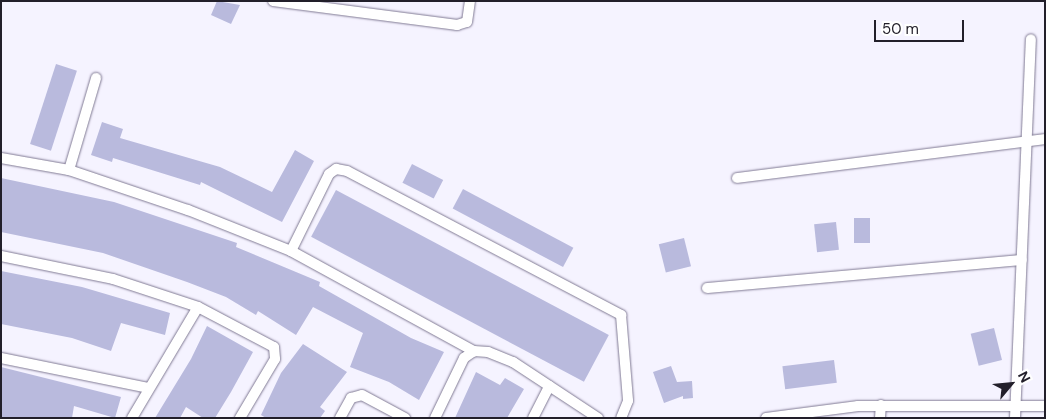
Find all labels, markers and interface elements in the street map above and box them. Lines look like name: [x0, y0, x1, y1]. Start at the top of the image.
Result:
scale bar: [876, 10, 966, 42]
text: 50 m: [882, 19, 919, 39]
north arrow: [986, 359, 1036, 409]
text: N: [1014, 368, 1035, 386]

